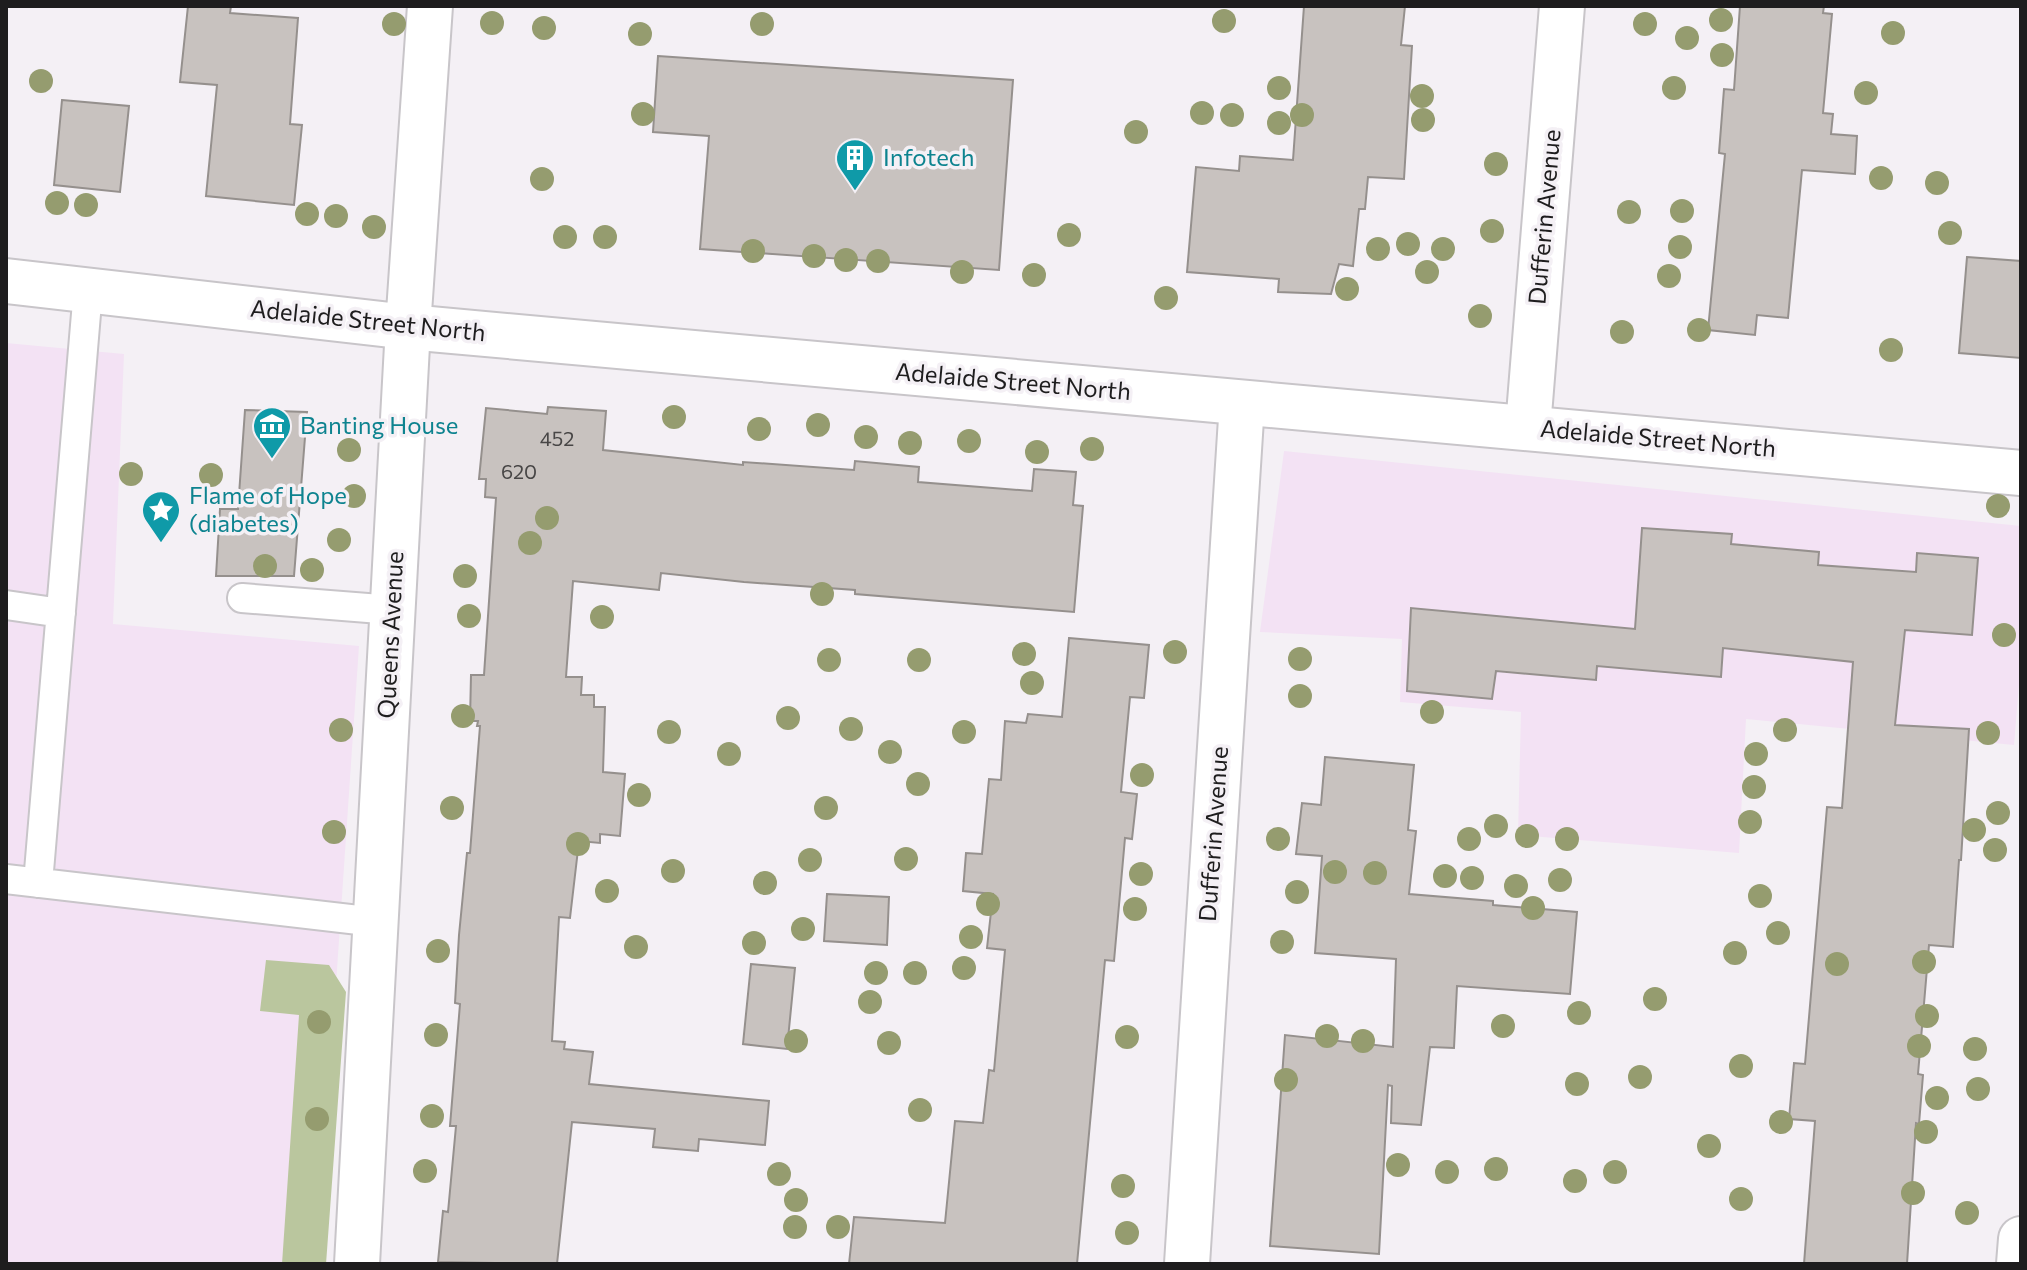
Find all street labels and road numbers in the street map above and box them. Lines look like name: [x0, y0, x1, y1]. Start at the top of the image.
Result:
street label: Dufferin Avenue: [1521, 128, 1566, 306]
street label: Adelaide Street North: [249, 293, 487, 346]
street label: Adelaide Street North: [894, 356, 1132, 405]
street label: Adelaide Street North: [1539, 413, 1777, 462]
street label: Queens Avenue: [371, 550, 408, 719]
street label: Dufferin Avenue: [1192, 745, 1233, 923]

